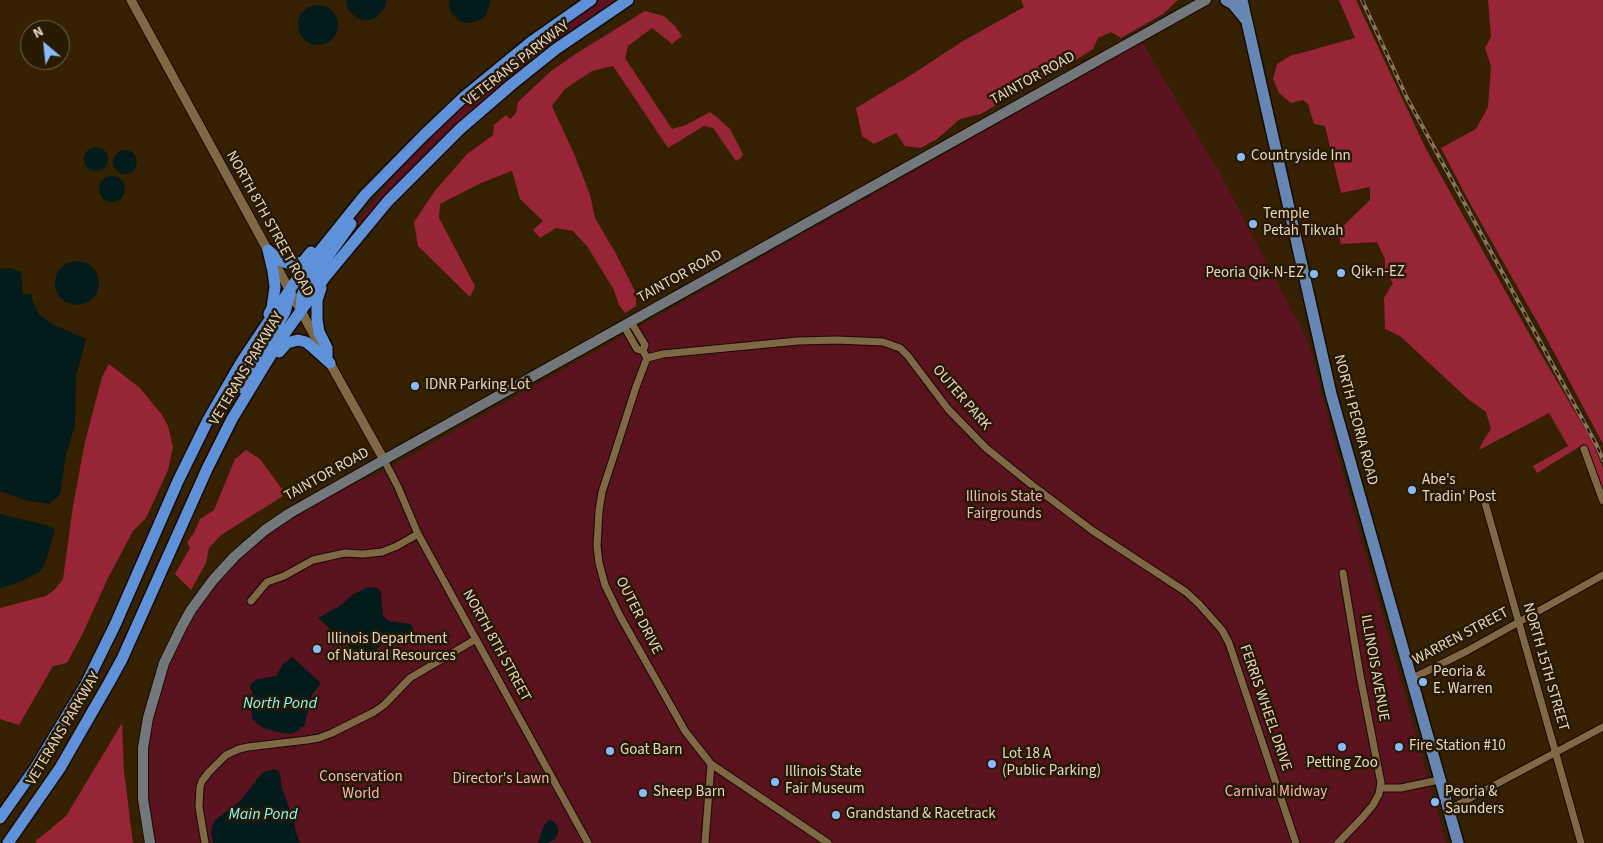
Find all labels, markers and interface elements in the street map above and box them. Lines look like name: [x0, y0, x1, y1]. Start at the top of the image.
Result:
street label: VETERANS PARKWAY: [461, 17, 573, 111]
north arrow: [20, 20, 70, 70]
text: N: [30, 22, 47, 44]
street label: TAINTOR ROAD: [987, 48, 1079, 110]
street label: NORTH 8TH STREET ROAD: [221, 148, 317, 300]
place label: Countryside Inn: [1251, 148, 1351, 166]
marker: Countryside Inn: [1235, 151, 1247, 163]
place label: Temple Petah Tikvah: [1263, 206, 1343, 241]
marker: Temple Petah Tikvah: [1247, 218, 1259, 230]
street label: TAINTOR ROAD: [634, 246, 726, 308]
place label: Qik-n-EZ: [1351, 264, 1405, 282]
place label: Peoria Qik-N-EZ: [1205, 265, 1304, 283]
marker: Qik-n-EZ: [1335, 267, 1347, 279]
marker: Peoria Qik-N-EZ: [1308, 268, 1320, 280]
street label: VETERANS PARKWAY: [206, 309, 288, 429]
street label: NORTH PEORIA ROAD: [1329, 353, 1381, 487]
street label: OUTER PARK: [928, 362, 994, 434]
place label: IDNR Parking Lot: [425, 377, 530, 395]
marker: IDNR Parking Lot: [409, 380, 421, 392]
street label: TAINTOR ROAD: [281, 444, 373, 506]
place label: Abe's Tradin' Post: [1422, 472, 1496, 507]
marker: Abe's Tradin' Post: [1406, 484, 1418, 496]
park label: Illinois State Fairgrounds: [966, 489, 1042, 524]
street label: OUTER DRIVE: [611, 574, 665, 658]
street label: NORTH 8TH STREET: [458, 587, 534, 705]
street label: NORTH 15TH STREET: [1518, 601, 1572, 733]
street label: WARREN STREET: [1410, 604, 1512, 670]
street label: ILLINOIS AVENUE: [1356, 613, 1392, 723]
place label: Illinois Department of Natural Resources: [327, 631, 456, 666]
marker: Illinois Department of Natural Resources: [311, 643, 323, 655]
street label: FERRIS WHEEL DRIVE: [1235, 643, 1295, 773]
place label: Peoria & E. Warren: [1433, 664, 1493, 699]
street label: VETERANS PARKWAY: [23, 669, 105, 789]
marker: Peoria & E. Warren: [1417, 676, 1429, 688]
water label: North Pond: [243, 694, 317, 714]
place label: Fire Station #10: [1409, 738, 1506, 756]
marker: Petting Zoo: [1336, 741, 1348, 753]
marker: Fire Station #10: [1393, 741, 1405, 753]
place label: Goat Barn: [620, 742, 682, 760]
marker: Goat Barn: [604, 745, 616, 757]
place label: Lot 18 A (Public Parking): [1002, 746, 1101, 781]
place label: Petting Zoo: [1306, 755, 1378, 773]
marker: Lot 18 A (Public Parking): [986, 758, 998, 770]
place label: Illinois State Fair Museum: [785, 764, 865, 799]
park label: Conservation World: [319, 769, 403, 804]
park label: Director's Lawn: [453, 771, 549, 789]
marker: Illinois State Fair Museum: [769, 776, 781, 788]
place label: Sheep Barn: [653, 784, 725, 802]
park label: Carnival Midway: [1225, 784, 1327, 802]
place label: Peoria & Saunders: [1445, 784, 1504, 819]
marker: Sheep Barn: [637, 787, 649, 799]
marker: Peoria & Saunders: [1429, 796, 1441, 808]
water label: Main Pond: [229, 805, 297, 825]
place label: Grandstand & Racetrack: [846, 806, 996, 824]
marker: Grandstand & Racetrack: [830, 809, 842, 821]

